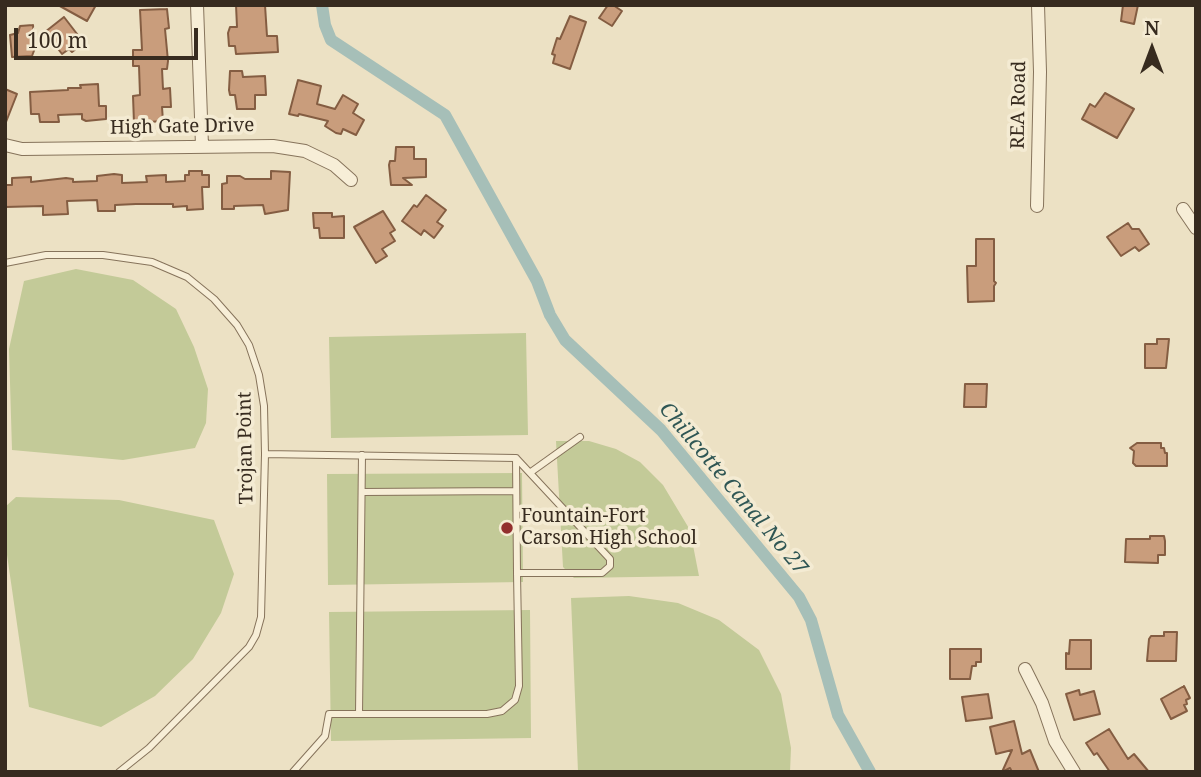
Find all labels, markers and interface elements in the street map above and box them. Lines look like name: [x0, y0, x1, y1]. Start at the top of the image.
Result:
scale bar: [18, 14, 201, 58]
north arrow: [1117, 14, 1187, 84]
text: N: [1145, 15, 1159, 41]
text: 100 m: [27, 26, 88, 54]
street label: REA Road: [1007, 61, 1031, 149]
street label: High Gate Drive: [110, 114, 254, 140]
street label: Trojan Point: [234, 392, 258, 504]
water label: Chillcotte Canal No 27: [653, 398, 813, 580]
place label: Fountain-Fort Carson High School: [521, 506, 697, 550]
marker: Fountain-Fort Carson High School: [499, 520, 515, 536]

